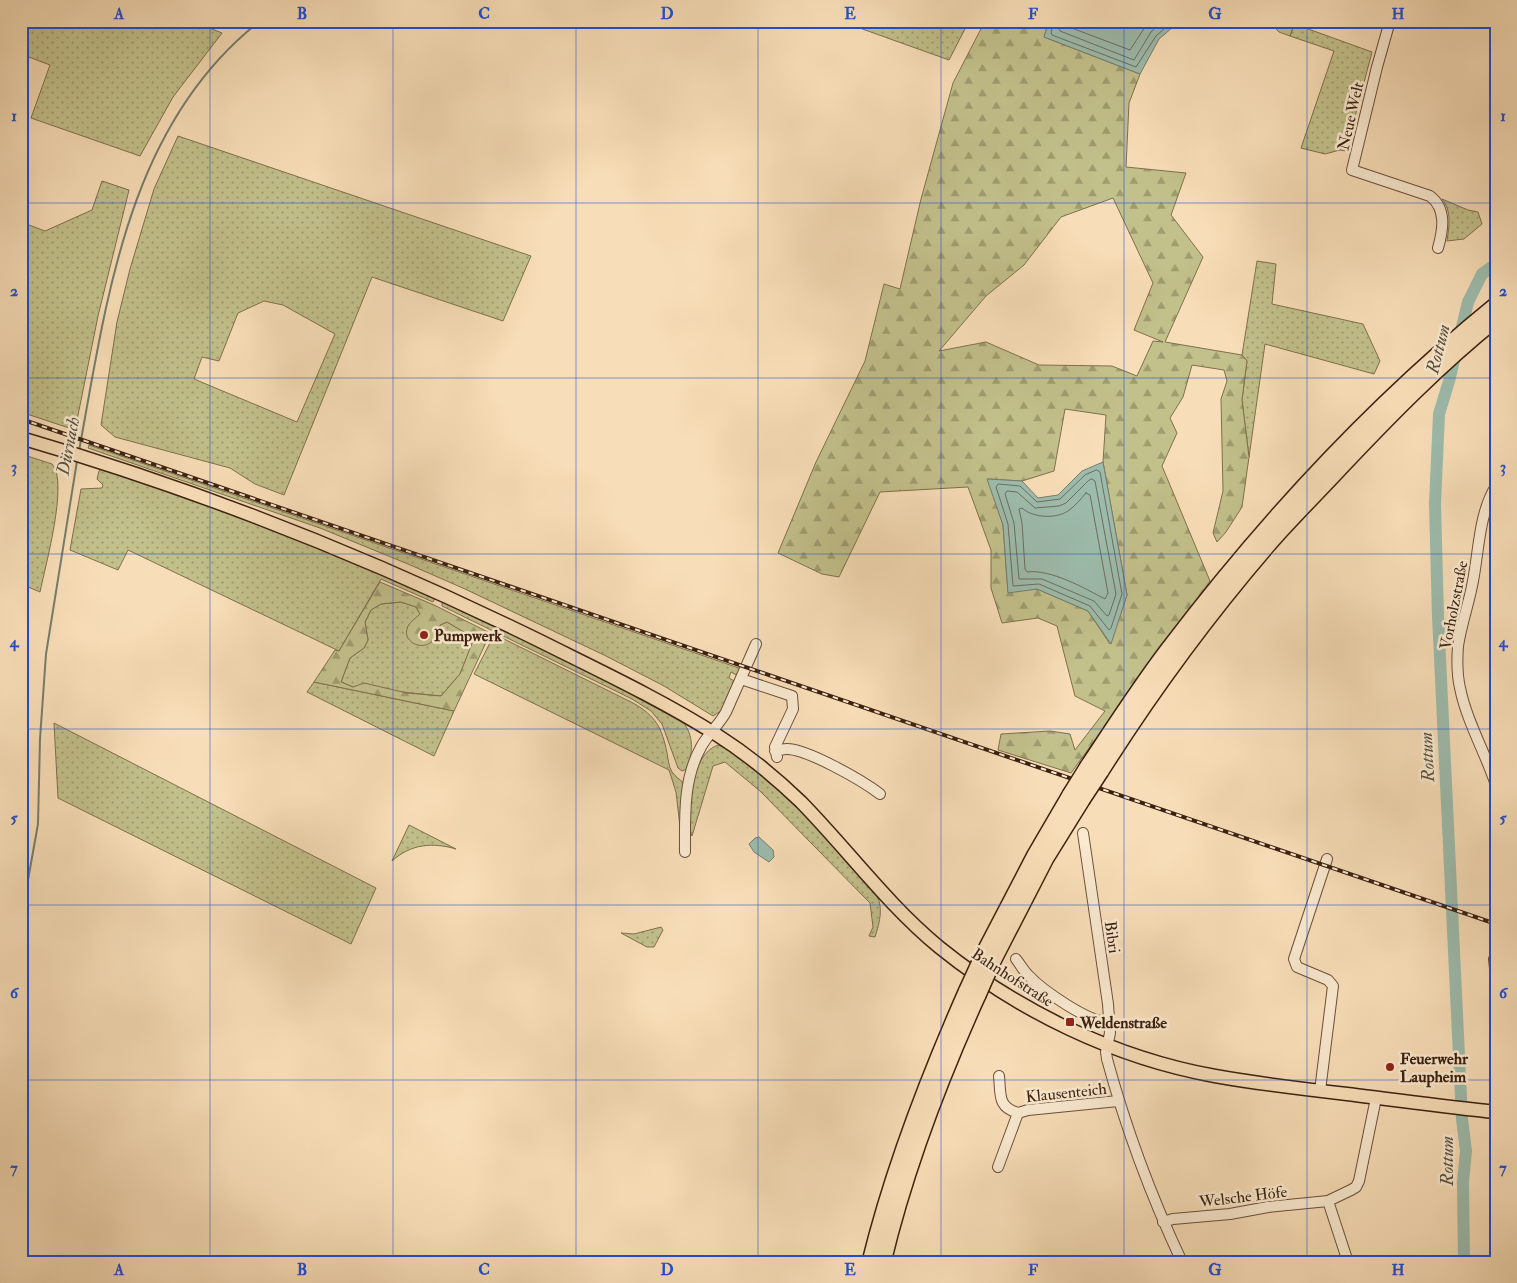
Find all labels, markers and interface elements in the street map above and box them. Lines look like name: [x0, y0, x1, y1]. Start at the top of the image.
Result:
text: A: [113, 4, 125, 24]
text: B: [297, 4, 307, 24]
text: C: [478, 4, 490, 24]
text: D: [660, 4, 674, 24]
text: E: [844, 4, 856, 24]
text: F: [1028, 4, 1038, 24]
text: G: [1208, 4, 1222, 24]
text: H: [1391, 4, 1405, 24]
street label: Neue Welt: [1333, 80, 1369, 152]
text: 1: [11, 106, 17, 126]
text: 1: [1500, 106, 1506, 126]
text: 2: [10, 281, 18, 301]
text: 2: [1499, 281, 1507, 301]
water label: Rottum: [1421, 322, 1456, 377]
water label: Dürnach: [51, 415, 85, 478]
text: 3: [11, 457, 17, 477]
text: 3: [1500, 457, 1506, 477]
street label: Vorholzstraße: [1436, 559, 1472, 651]
place label: Pumpwerk: [434, 626, 502, 647]
marker: Pumpwerk: [418, 629, 430, 641]
text: 4: [9, 632, 20, 652]
text: 4: [1498, 632, 1509, 652]
water label: Rottum: [1415, 731, 1440, 784]
text: 5: [10, 808, 18, 828]
text: 5: [1499, 808, 1507, 828]
street label: Bibri: [1100, 920, 1124, 955]
street label: Bahnhofstraße: [968, 944, 1057, 1012]
text: 6: [10, 983, 20, 1003]
text: 6: [1499, 983, 1509, 1003]
place label: Weldenstraße: [1079, 1013, 1167, 1033]
marker: Weldenstraße: [1064, 1016, 1076, 1028]
place label: Feuerwehr Laupheim: [1400, 1049, 1469, 1088]
marker: Feuerwehr Laupheim: [1384, 1061, 1396, 1073]
street label: Klausenteich: [1025, 1079, 1108, 1107]
water label: Rottum: [1436, 1136, 1459, 1187]
text: 7: [10, 1158, 18, 1178]
text: 7: [1499, 1158, 1507, 1178]
street label: Welsche Höfe: [1197, 1182, 1289, 1212]
text: A: [113, 1260, 125, 1280]
text: B: [297, 1260, 307, 1280]
text: C: [478, 1260, 490, 1280]
text: D: [660, 1260, 674, 1280]
text: E: [844, 1260, 856, 1280]
text: F: [1028, 1260, 1038, 1280]
text: G: [1208, 1260, 1222, 1280]
text: H: [1391, 1260, 1405, 1280]

